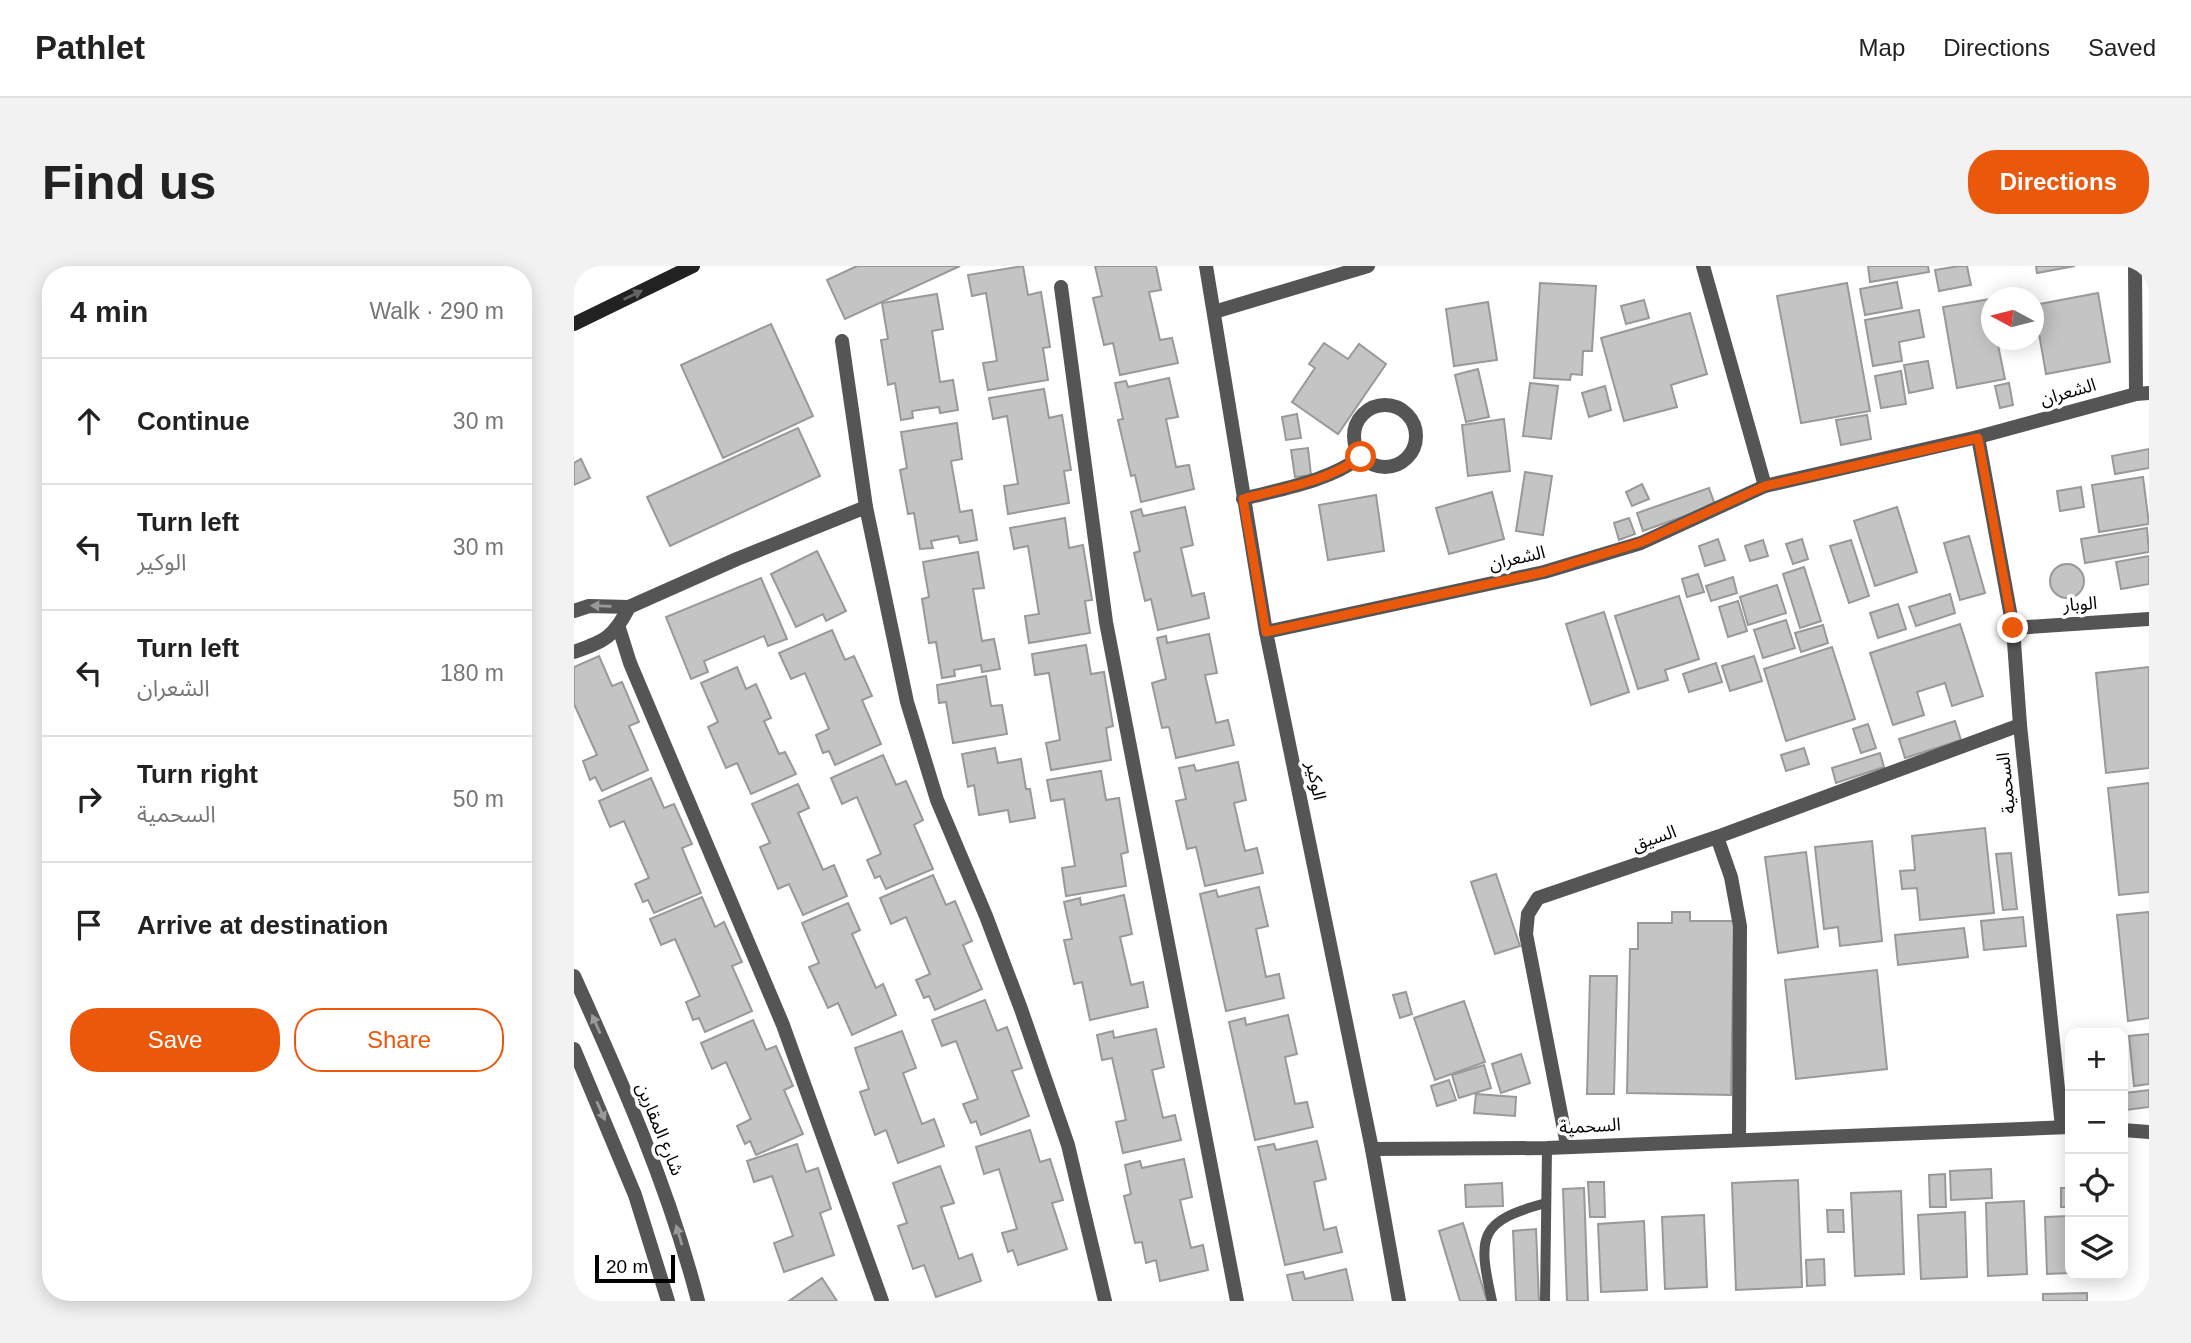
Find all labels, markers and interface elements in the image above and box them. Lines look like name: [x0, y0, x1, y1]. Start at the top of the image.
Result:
text: Pathlet: [35, 29, 145, 66]
text: Map: [1859, 34, 1905, 61]
text: Directions: [1943, 34, 2050, 61]
text: Saved: [2088, 34, 2156, 61]
button: Directions: [1968, 150, 2149, 214]
text: Find us: [42, 155, 216, 209]
north arrow: [1981, 287, 2044, 350]
one-way arrow: [623, 289, 643, 301]
text: 4 min: [70, 295, 148, 328]
text: Walk · 290 m: [369, 298, 504, 324]
street label: الشعران: [2038, 375, 2098, 410]
icon: ahead: [70, 402, 108, 440]
text: Continue: [137, 406, 250, 436]
text: 30 m: [453, 408, 504, 434]
route start: [1345, 441, 1376, 472]
text: Turn left: [137, 507, 239, 537]
icon: left: [70, 528, 108, 566]
text: 30 m: [453, 534, 504, 560]
street label: الشعران: [1487, 542, 1547, 575]
text: الوكير: [137, 549, 186, 575]
street label: الوبار: [2061, 593, 2098, 616]
one-way arrow: [590, 600, 612, 612]
route end: [1997, 612, 2028, 643]
text: Turn left: [137, 633, 239, 663]
icon: left: [70, 654, 108, 692]
text: 180 m: [440, 660, 504, 686]
text: الشعران: [137, 675, 210, 701]
street label: السحمية: [1993, 751, 2019, 815]
text: Turn right: [137, 759, 258, 789]
street label: الوكير: [1301, 759, 1330, 802]
icon: right: [70, 780, 108, 818]
text: 50 m: [453, 786, 504, 812]
text: السحمية: [137, 801, 216, 827]
street label: السيق: [1629, 821, 1679, 856]
icon: arrive: [70, 906, 108, 944]
text: Arrive at destination: [137, 910, 388, 940]
button: Save: [70, 1008, 280, 1072]
button: Share: [294, 1008, 504, 1072]
one-way arrow: [590, 1014, 602, 1034]
map controls: [2065, 1028, 2128, 1280]
button: +: [2065, 1028, 2128, 1091]
street label: شارع المقارين: [629, 1080, 688, 1180]
button: −: [2065, 1091, 2128, 1154]
one-way arrow: [595, 1101, 607, 1121]
street label: السحمية: [1559, 1114, 1621, 1138]
button: locate: [2065, 1154, 2128, 1217]
button: layers: [2065, 1217, 2128, 1280]
one-way arrow: [673, 1225, 684, 1246]
scale bar: [595, 1252, 676, 1284]
text: 20 m: [606, 1256, 648, 1277]

